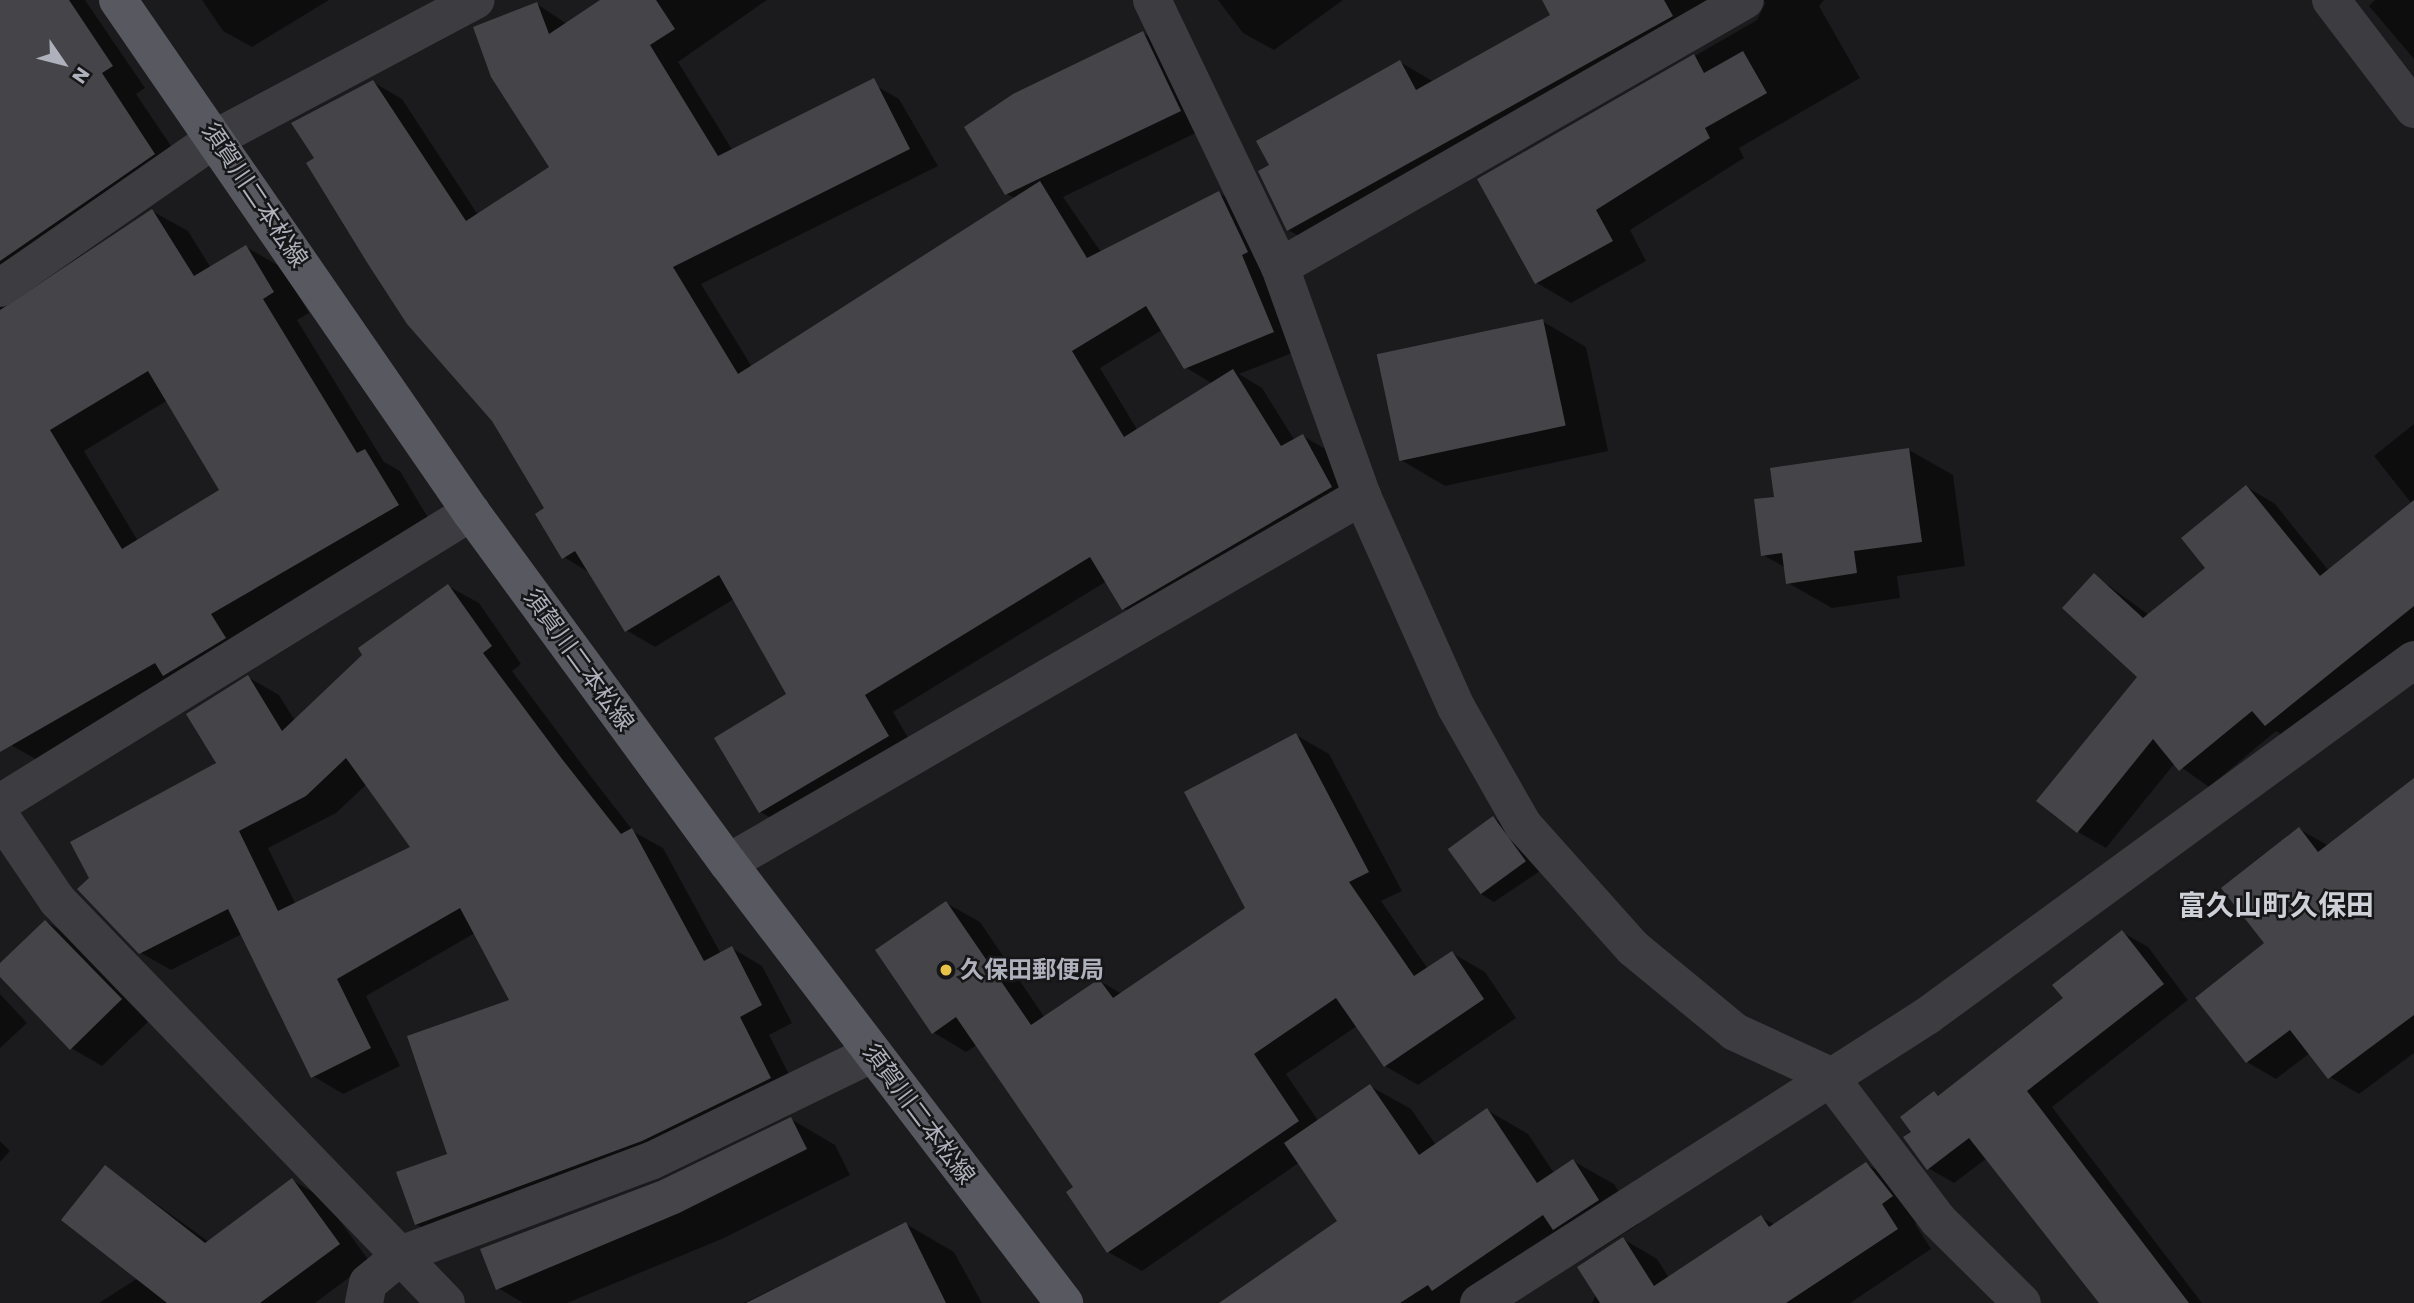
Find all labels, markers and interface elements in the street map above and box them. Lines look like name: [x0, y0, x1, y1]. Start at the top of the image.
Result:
north arrow: [28, 28, 98, 98]
text: N: [65, 62, 96, 89]
street label: 須賀川二本松線: [196, 117, 314, 273]
street label: 須賀川二本松線: [518, 584, 640, 736]
district label: 富久山町久保田: [2178, 889, 2374, 923]
place label: 久保田郵便局: [960, 956, 1104, 984]
marker: 久保田郵便局: [938, 962, 954, 978]
street label: 須賀川二本松線: [857, 1038, 981, 1190]

